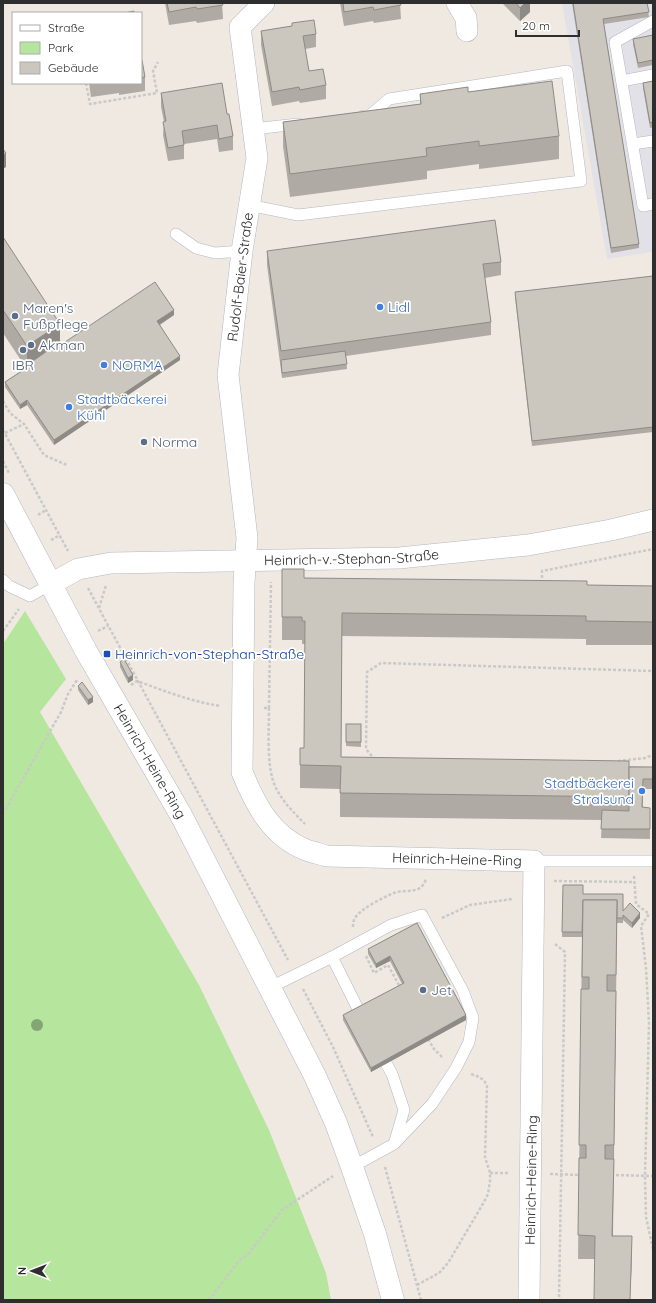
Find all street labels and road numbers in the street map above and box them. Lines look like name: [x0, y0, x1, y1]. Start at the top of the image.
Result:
street label: Rudolf-Baier-Straße: [223, 211, 257, 343]
street label: Heinrich-v.-Stephan-Straße: [264, 545, 440, 569]
street label: Heinrich-Heine-Ring: [110, 701, 190, 822]
street label: Heinrich-Heine-Ring: [392, 849, 522, 870]
street label: Heinrich-Heine-Ring: [521, 1115, 541, 1245]

